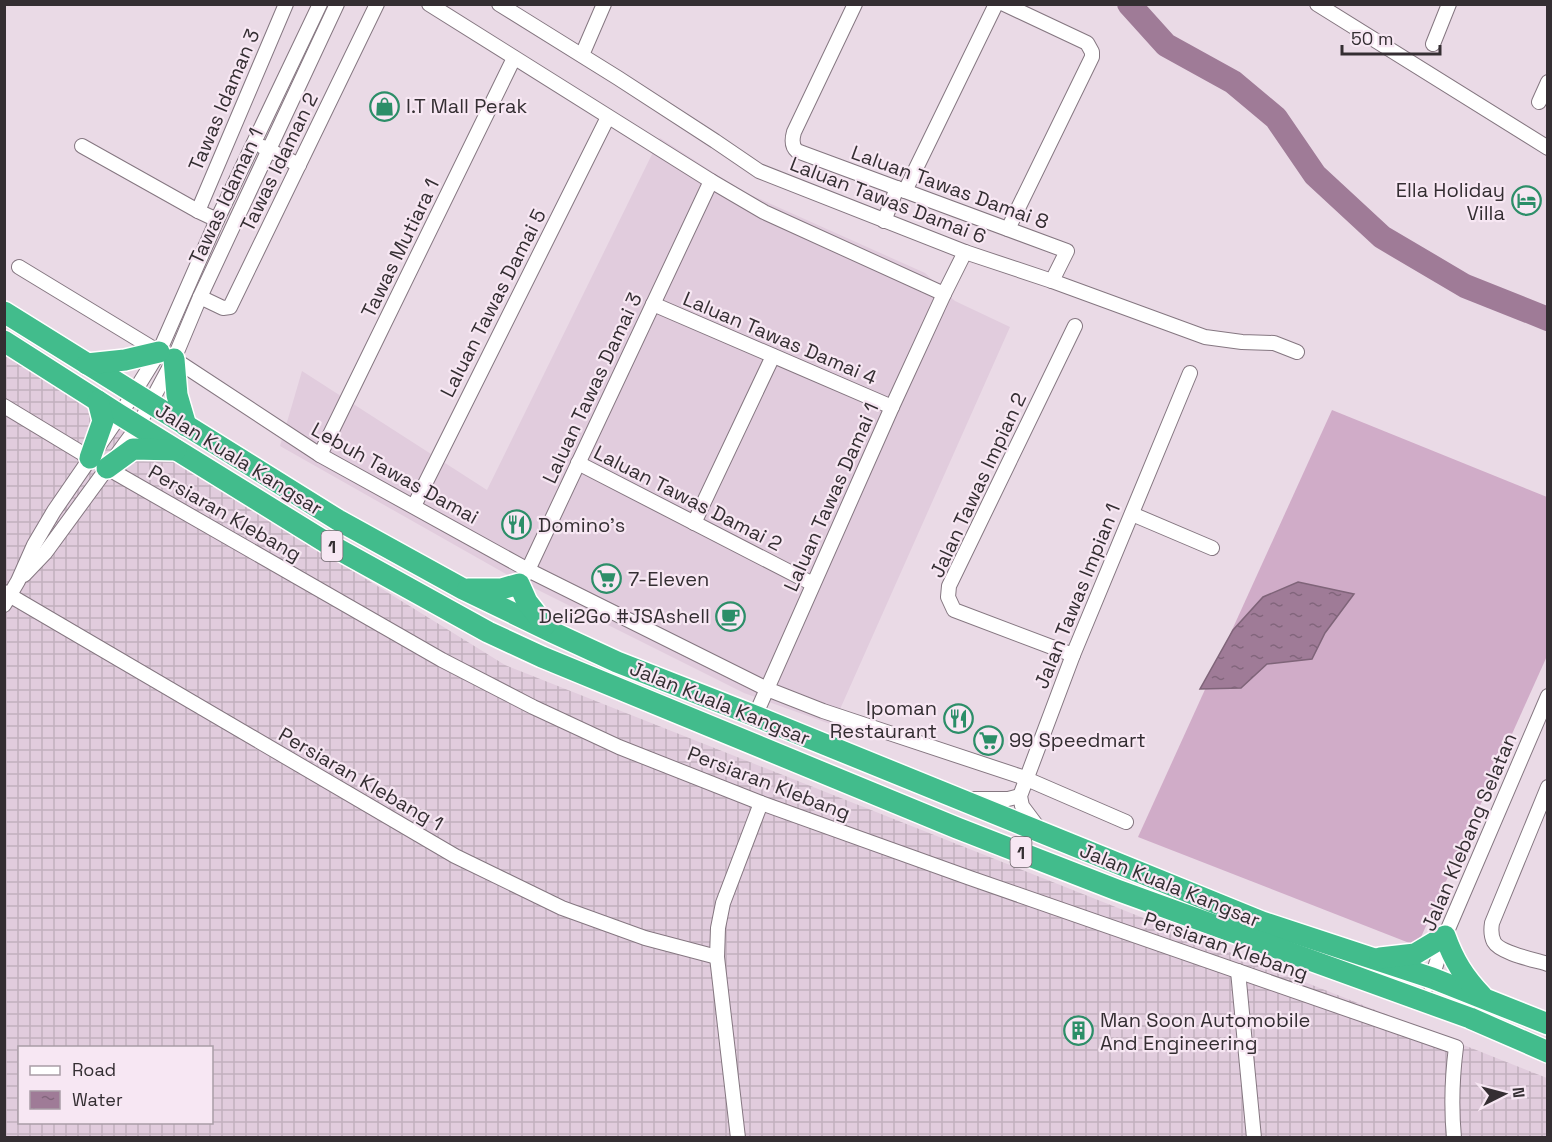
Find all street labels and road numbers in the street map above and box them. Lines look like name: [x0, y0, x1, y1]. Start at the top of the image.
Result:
street label: Tawas Idaman 3: [182, 25, 266, 175]
street label: Tawas Idaman 2: [234, 88, 324, 236]
street label: Tawas Idaman 1: [183, 123, 269, 269]
street label: Laluan Tawas Damai 8: [848, 139, 1052, 235]
street label: Laluan Tawas Damai 6: [786, 151, 990, 249]
street label: Tawas Mutiara 1: [355, 174, 445, 322]
street label: Laluan Tawas Damai 5: [434, 205, 552, 401]
street label: Laluan Tawas Damai 4: [679, 285, 881, 391]
street label: Laluan Tawas Damai 3: [536, 288, 648, 488]
street label: Jalan Tawas Impian 2: [924, 388, 1032, 582]
street label: Jalan Kuala Kangsar: [151, 397, 327, 521]
street label: Laluan Tawas Damai 1: [778, 398, 884, 596]
street label: Lebuh Tawas Damai: [307, 416, 483, 530]
street label: Laluan Tawas Damai 2: [590, 439, 786, 557]
street label: Persiaran Klebang: [144, 459, 306, 567]
street label: Jalan Tawas Impian 1: [1028, 500, 1126, 692]
road number: 1: [322, 531, 342, 561]
street label: Jalan Kuala Kangsar: [626, 655, 814, 751]
street label: Persiaran Klebang 1: [274, 721, 448, 837]
street label: Jalan Klebang Selatan: [1415, 729, 1523, 935]
street label: Persiaran Klebang: [684, 740, 854, 826]
road number: 1: [1010, 837, 1032, 867]
street label: Jalan Kuala Kangsar: [1076, 837, 1264, 933]
street label: Persiaran Klebang: [1140, 906, 1312, 986]

